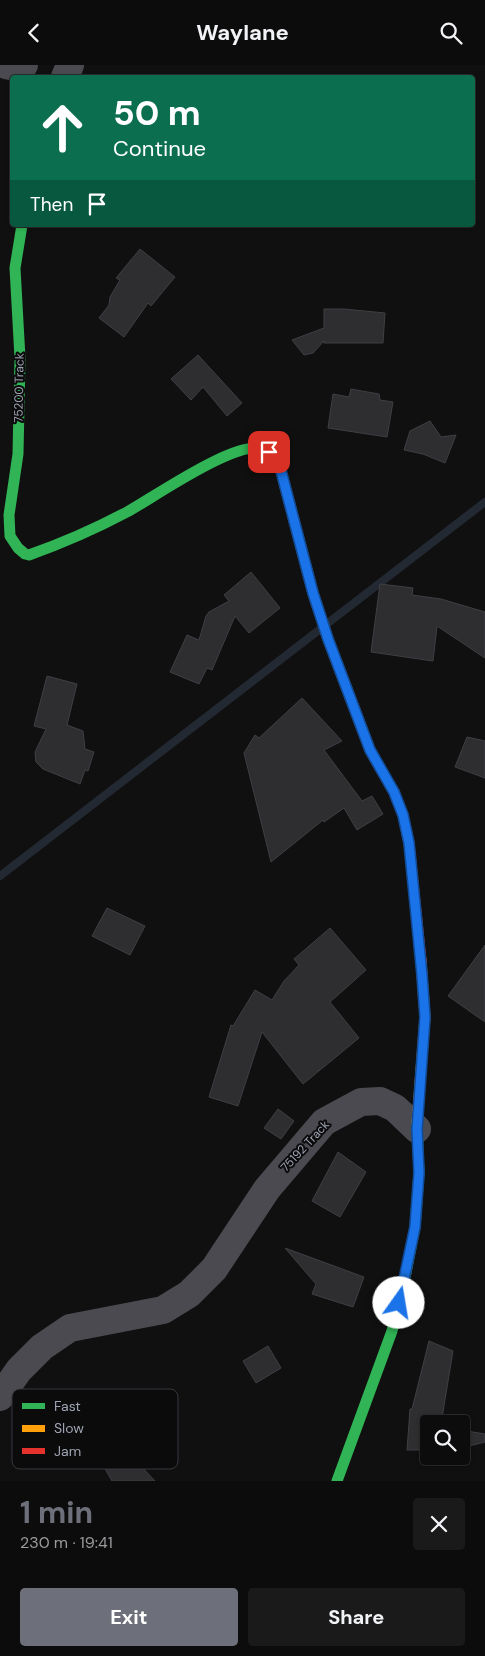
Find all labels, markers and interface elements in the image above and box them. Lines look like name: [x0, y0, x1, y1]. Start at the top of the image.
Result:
text: Waylane: [196, 18, 289, 47]
icon: back: [20, 19, 48, 47]
icon: search: [437, 19, 465, 47]
text: 50 m: [113, 90, 201, 136]
icon: ahead: [30, 95, 95, 160]
text: Continue: [113, 134, 206, 163]
icon: arrive: [83, 190, 111, 218]
text: Then: [30, 192, 73, 217]
street label: 75200 Track: [10, 353, 28, 423]
pin: [248, 431, 290, 473]
icon: arrive: [255, 438, 283, 466]
street label: 75192 Track: [277, 1117, 333, 1175]
position arrow: [372, 1276, 424, 1328]
legend: [12, 1389, 178, 1469]
text: Fast: [54, 1397, 81, 1415]
map controls: [420, 1415, 470, 1465]
button: search: [420, 1415, 470, 1465]
text: Slow: [54, 1419, 84, 1437]
text: Jam: [54, 1442, 81, 1460]
text: 1 min: [20, 1493, 93, 1532]
button: close: [413, 1498, 465, 1550]
text: 230 m · 19:41: [20, 1532, 113, 1553]
button: Exit: [20, 1588, 238, 1646]
button: Share: [248, 1588, 465, 1646]

